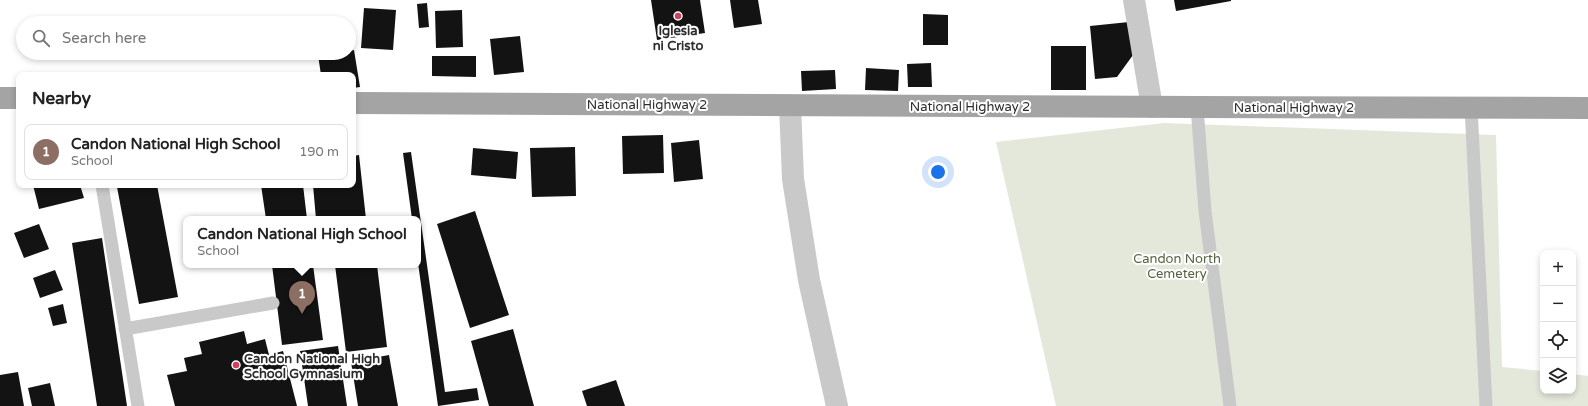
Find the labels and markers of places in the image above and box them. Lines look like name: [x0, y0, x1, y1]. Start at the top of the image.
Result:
marker: Iglesia ni Cristo: [673, 11, 683, 21]
place label: Iglesia ni Cristo: [653, 23, 703, 54]
pin: 1: [289, 281, 315, 314]
place label: Candon National High School Gymnasium: [244, 351, 380, 382]
marker: Candon National High School Gymnasium: [231, 360, 241, 370]

